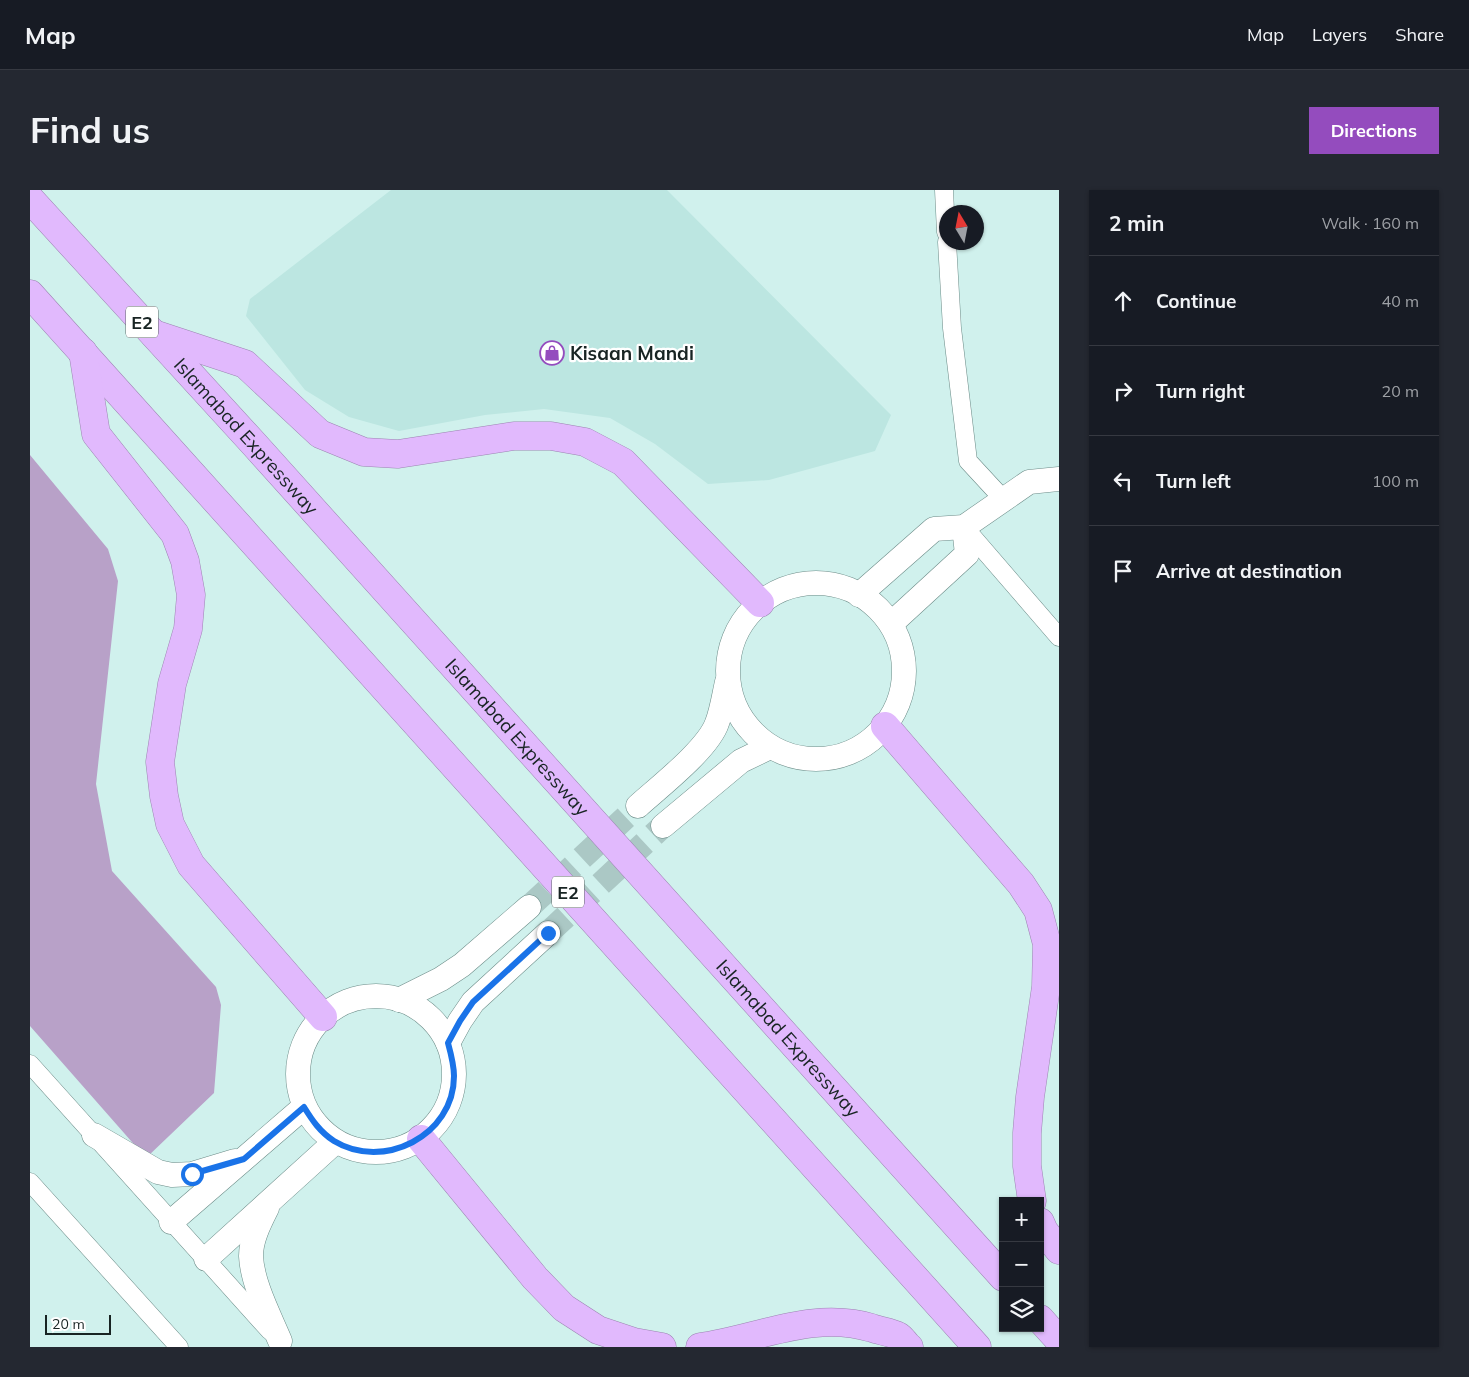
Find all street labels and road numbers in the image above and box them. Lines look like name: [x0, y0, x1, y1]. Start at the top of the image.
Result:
road number: E2: [126, 306, 158, 338]
street label: Islamabad Expressway: [169, 353, 324, 520]
street label: Islamabad Expressway: [440, 653, 595, 821]
road number: E2: [552, 876, 584, 908]
street label: Islamabad Expressway: [711, 954, 865, 1122]

